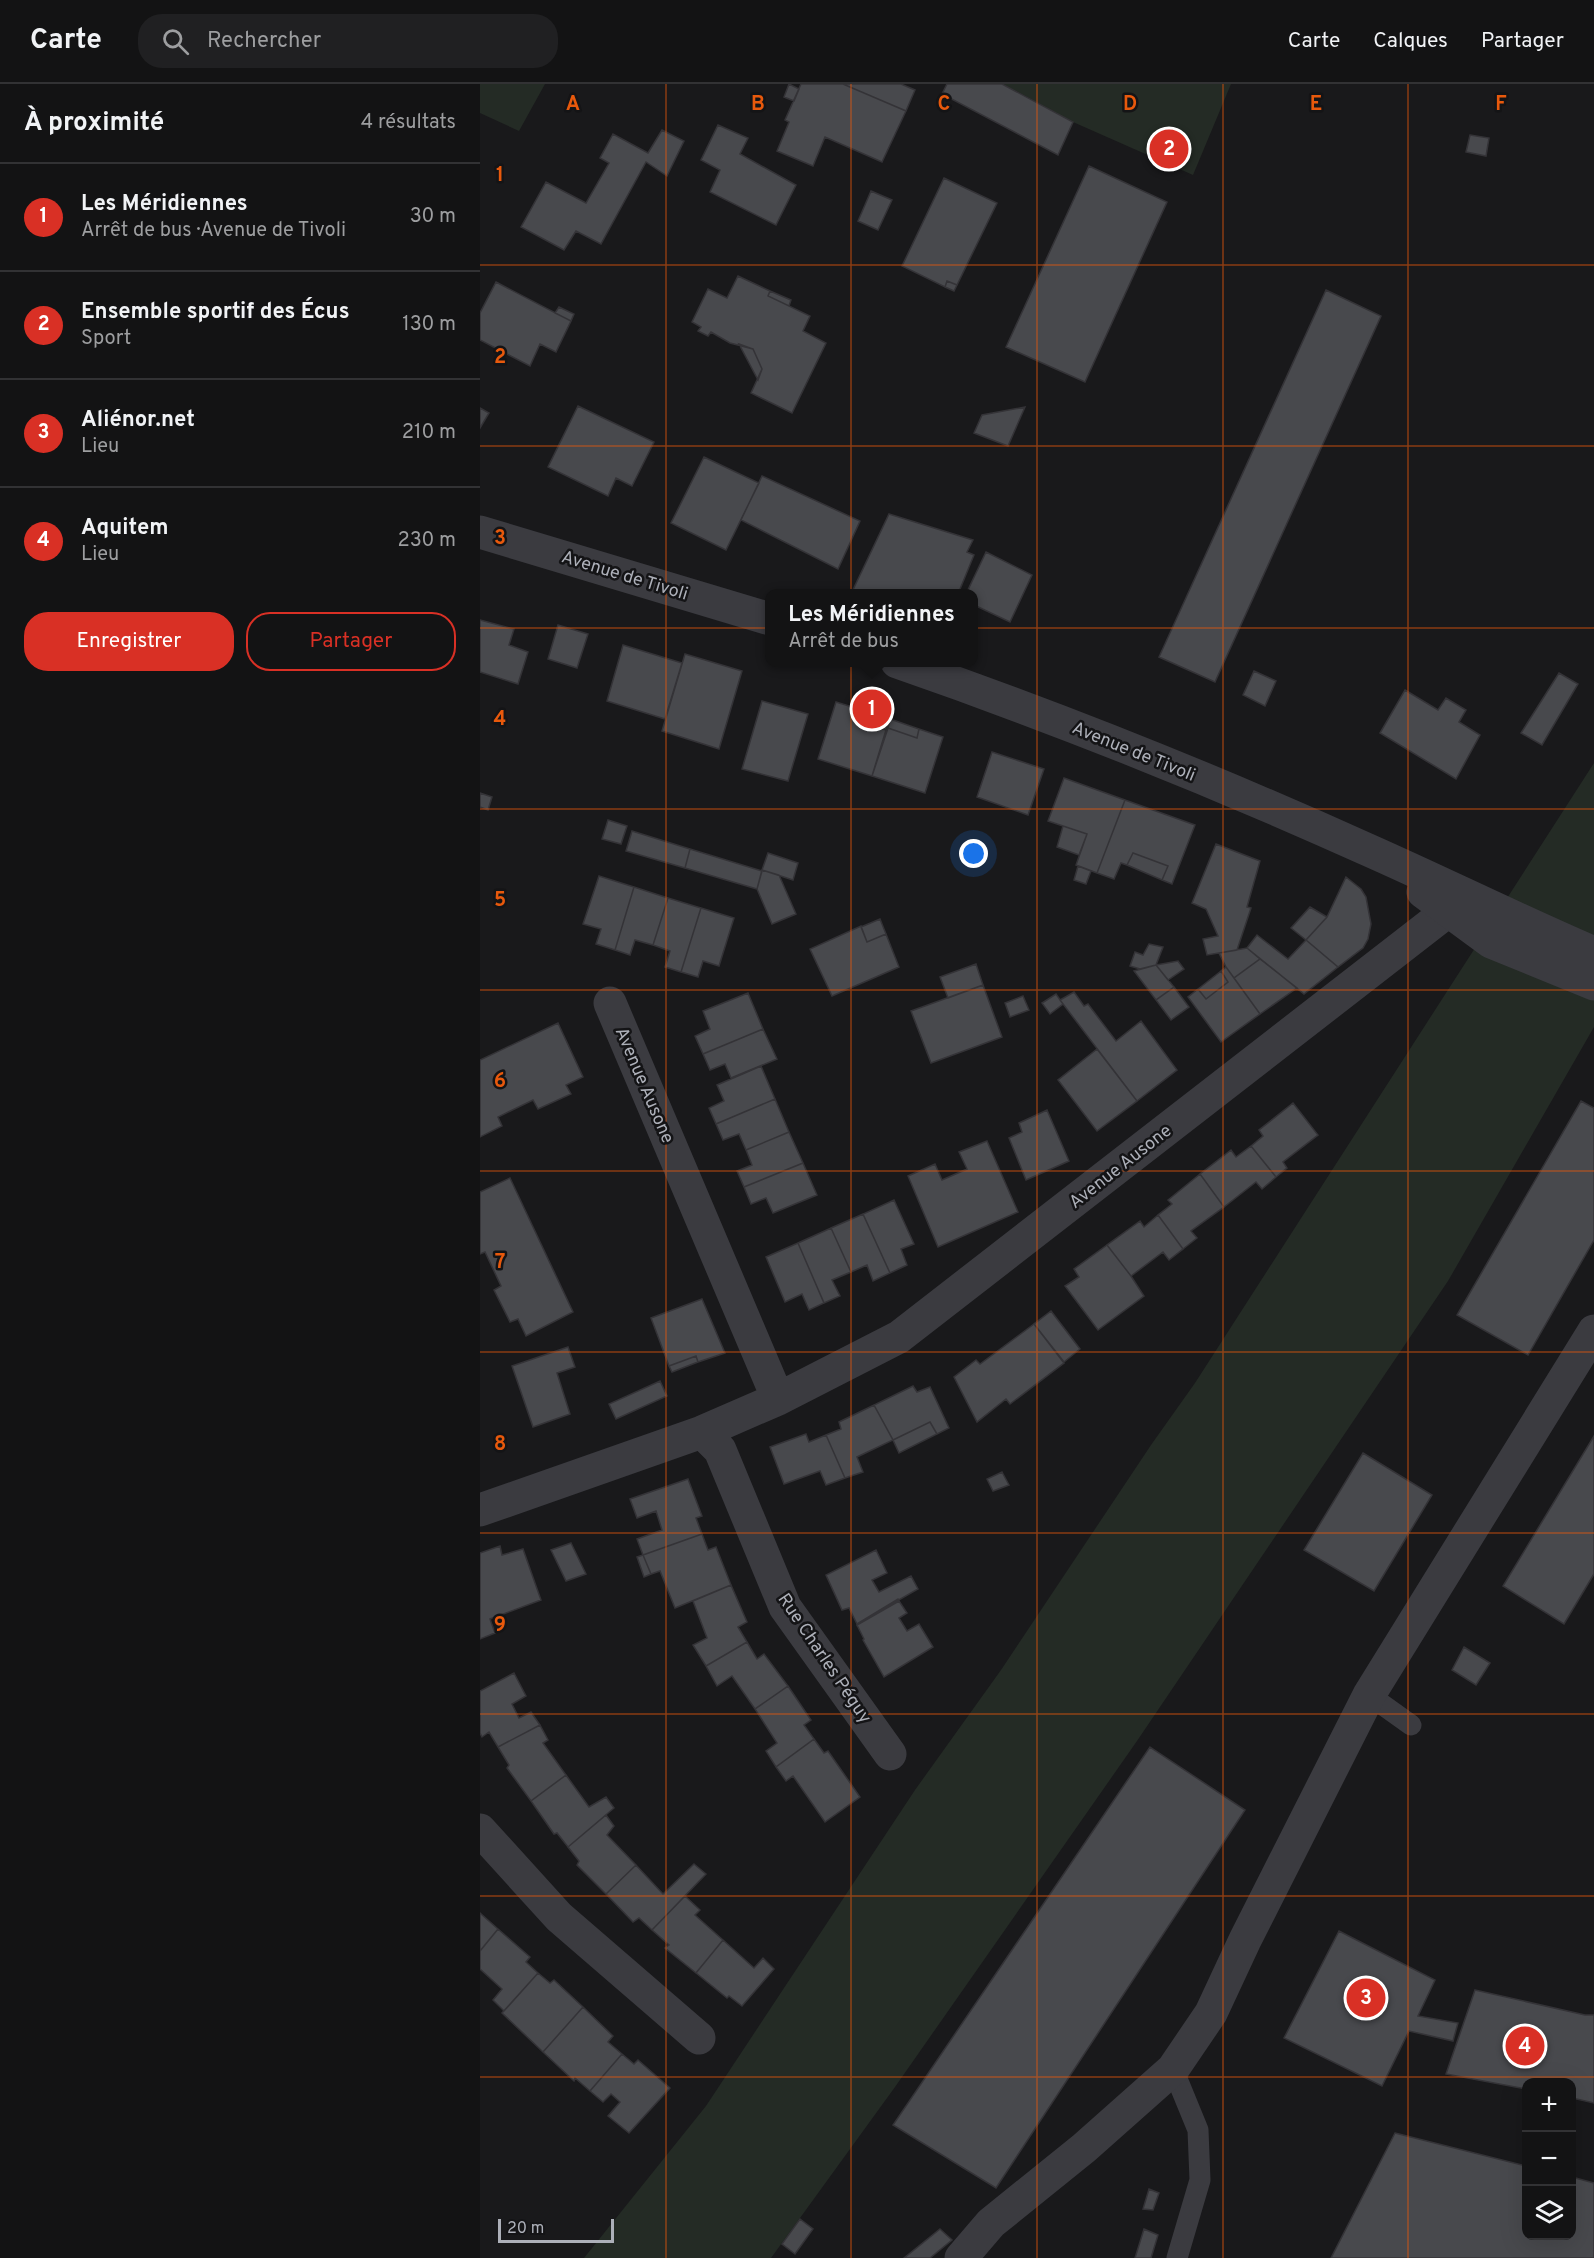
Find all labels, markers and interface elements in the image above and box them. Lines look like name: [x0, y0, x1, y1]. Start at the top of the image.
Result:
search box: [138, 14, 558, 68]
text: Carte: [30, 23, 102, 59]
icon: search: [159, 25, 192, 58]
text: Rechercher: [207, 28, 321, 55]
text: Carte: [1288, 28, 1340, 55]
text: Calques: [1373, 28, 1448, 55]
text: Partager: [1481, 28, 1564, 55]
text: A: [566, 92, 580, 118]
text: B: [751, 92, 765, 118]
text: C: [938, 92, 950, 118]
text: D: [1123, 92, 1137, 118]
text: E: [1310, 92, 1322, 118]
text: F: [1495, 92, 1507, 118]
text: À proximité: [24, 107, 164, 140]
text: 4 résultats: [361, 110, 456, 136]
pin: 2: [1150, 126, 1188, 172]
text: 1: [496, 163, 504, 189]
text: Les Méridiennes: [81, 191, 248, 218]
text: 1: [40, 204, 48, 230]
text: 30 m: [410, 204, 456, 230]
text: Arrêt de bus · Avenue de Tivoli: [81, 218, 346, 244]
text: Ensemble sportif des Écus: [81, 299, 349, 326]
text: 2: [37, 312, 50, 338]
text: 130 m: [402, 312, 456, 338]
text: Sport: [81, 326, 131, 352]
text: 2: [494, 345, 506, 371]
text: Aliénor.net: [81, 407, 195, 434]
text: 3: [38, 420, 50, 446]
text: 210 m: [402, 420, 456, 446]
text: Lieu: [81, 434, 119, 460]
text: Aquitem: [81, 515, 169, 542]
text: 3: [494, 526, 506, 552]
text: 4: [37, 528, 50, 554]
text: 230 m: [397, 528, 456, 554]
text: Lieu: [81, 542, 119, 568]
street label: Avenue de Tivoli: [558, 546, 691, 607]
popup: [765, 589, 978, 667]
text: Les Méridiennes: [788, 602, 955, 629]
button: Enregistrer: [24, 612, 234, 671]
button: Partager: [246, 612, 456, 671]
text: Arrêt de bus: [788, 629, 899, 655]
pin: 1: [852, 686, 892, 732]
text: 4: [494, 707, 506, 733]
street label: Avenue de Tivoli: [1068, 717, 1199, 788]
your location: [959, 839, 988, 868]
text: 5: [494, 888, 506, 914]
street label: Avenue Ausone: [609, 1024, 678, 1147]
text: 6: [494, 1069, 506, 1095]
street label: Avenue Ausone: [1065, 1120, 1177, 1214]
text: 7: [495, 1250, 505, 1276]
text: 8: [494, 1432, 506, 1458]
street label: Rue Charles Péguy: [772, 1589, 876, 1728]
text: 9: [494, 1613, 506, 1639]
pin: 3: [1346, 1976, 1386, 2020]
pin: 4: [1506, 2024, 1544, 2068]
map controls: [1522, 2078, 1576, 2240]
button: +: [1522, 2078, 1576, 2132]
button: −: [1522, 2132, 1576, 2186]
button: layers: [1522, 2186, 1576, 2240]
scale bar: [498, 2216, 614, 2244]
text: 20 m: [507, 2219, 544, 2239]

